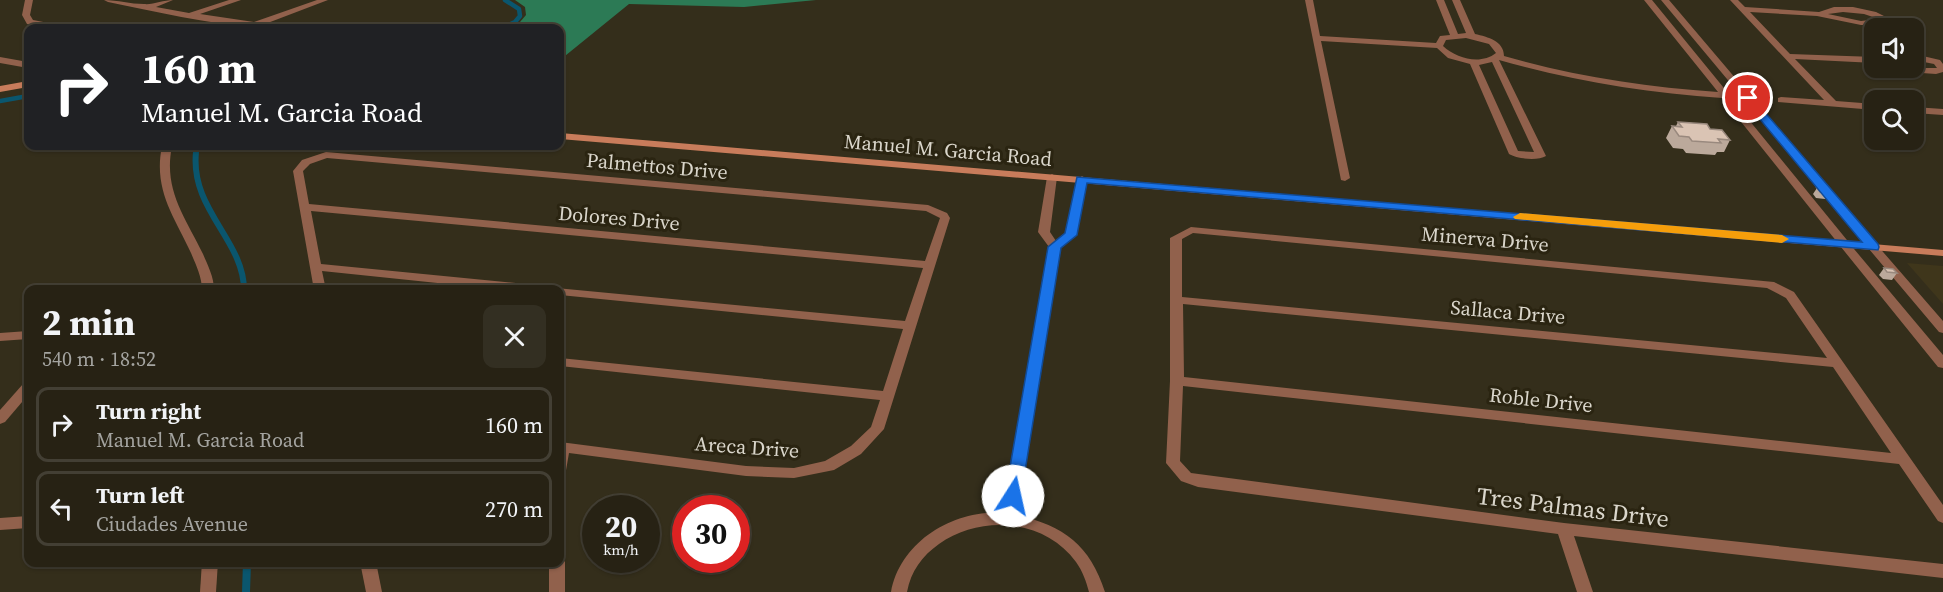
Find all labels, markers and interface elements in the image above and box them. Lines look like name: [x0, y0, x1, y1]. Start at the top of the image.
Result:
map controls: [1864, 18, 1924, 150]
button: sound: [1864, 18, 1924, 78]
text: 160 m: [141, 39, 256, 97]
icon: right: [42, 48, 120, 126]
pin: [1722, 72, 1773, 123]
icon: arrive: [1731, 81, 1764, 114]
button: search: [1864, 90, 1924, 150]
text: Manuel M. Garcia Road: [141, 94, 422, 131]
street label: Manuel M. Garcia Road: [843, 127, 1054, 173]
street label: Palmettos Drive: [585, 146, 729, 186]
street label: Dolores Drive: [557, 199, 681, 237]
street label: Minerva Drive: [1420, 219, 1550, 259]
street label: Sallaca Drive: [1449, 293, 1567, 331]
text: 2 min: [42, 298, 135, 347]
button: close: [483, 305, 546, 368]
text: 540 m · 18:52: [42, 345, 156, 373]
street label: Roble Drive: [1488, 381, 1594, 419]
text: Turn right: [96, 396, 201, 426]
icon: right: [45, 408, 78, 441]
text: 160 m: [485, 410, 543, 440]
text: Manuel M. Garcia Road: [96, 426, 304, 454]
street label: Areca Drive: [694, 429, 800, 465]
position arrow: [981, 464, 1045, 528]
street label: Tres Palmas Drive: [1475, 479, 1671, 535]
text: Turn left: [96, 480, 184, 510]
icon: left: [45, 492, 78, 525]
text: 270 m: [485, 494, 543, 524]
speed limit sign: 30: [672, 495, 750, 573]
text: 20: [605, 506, 637, 547]
text: Ciudades Avenue: [96, 510, 248, 538]
text: km/h: [603, 539, 639, 560]

